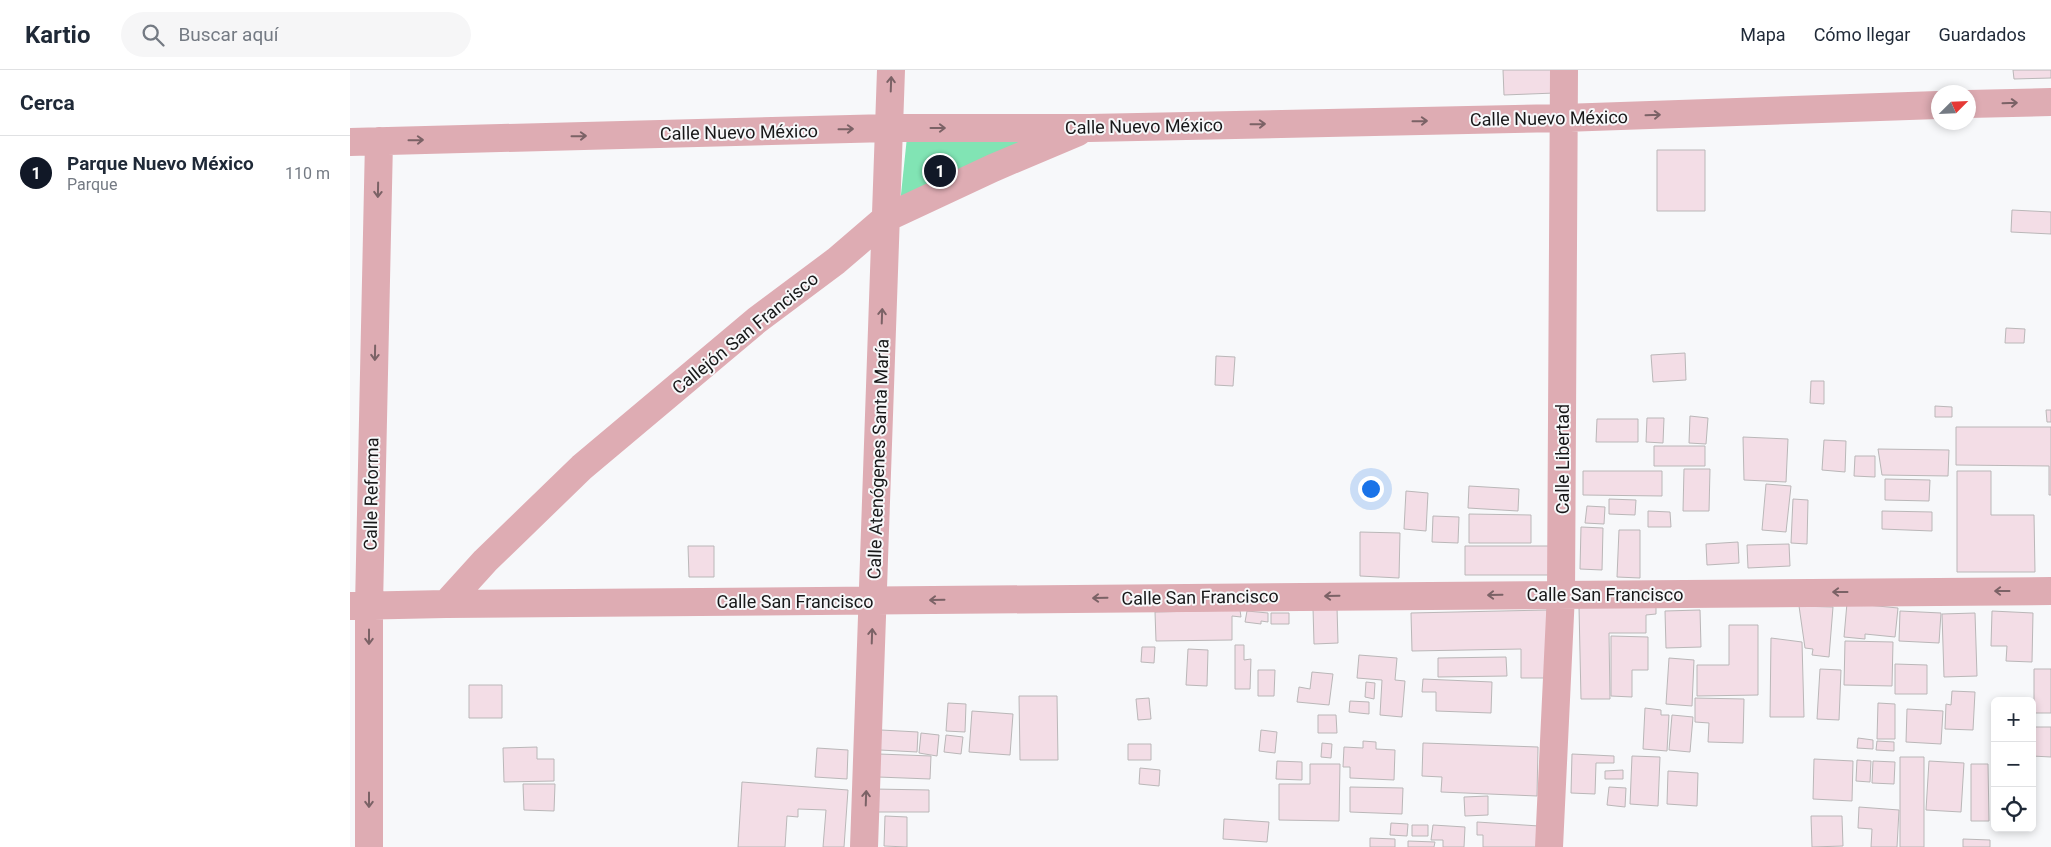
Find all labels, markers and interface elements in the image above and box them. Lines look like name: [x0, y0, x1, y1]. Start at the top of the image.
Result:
search box: [121, 12, 471, 57]
text: Kartio: [25, 21, 91, 49]
icon: search: [139, 21, 167, 49]
text: Buscar aquí: [179, 23, 278, 46]
text: Mapa: [1740, 24, 1786, 45]
text: Cómo llegar: [1814, 24, 1910, 45]
text: Guardados: [1938, 24, 2026, 45]
one-way arrow: [886, 76, 895, 92]
north arrow: [1931, 85, 1976, 130]
text: Cerca: [20, 91, 75, 115]
one-way arrow: [2001, 98, 2017, 108]
street label: Calle Nuevo México: [1470, 106, 1628, 130]
one-way arrow: [1644, 110, 1660, 120]
street label: Calle Nuevo México: [1065, 114, 1223, 138]
one-way arrow: [1412, 116, 1428, 126]
one-way arrow: [1249, 119, 1265, 129]
street label: Calle Nuevo México: [660, 120, 818, 144]
one-way arrow: [930, 123, 946, 133]
one-way arrow: [838, 125, 854, 134]
one-way arrow: [570, 132, 586, 141]
one-way arrow: [408, 136, 424, 145]
text: Parque Nuevo México: [67, 152, 254, 175]
pin: 1: [924, 152, 956, 190]
text: 1: [31, 164, 41, 183]
text: 110 m: [285, 164, 330, 183]
text: Parque: [67, 175, 117, 194]
one-way arrow: [373, 182, 383, 198]
street label: Callejón San Francisco: [668, 268, 822, 398]
one-way arrow: [878, 308, 887, 324]
street label: Calle Atenógenes Santa María: [863, 338, 893, 580]
one-way arrow: [370, 344, 379, 360]
street label: Calle Libertad: [1552, 404, 1573, 514]
street label: Calle Reforma: [360, 437, 382, 551]
your location: [1358, 476, 1384, 502]
street label: Calle San Francisco: [1526, 584, 1684, 605]
street label: Calle San Francisco: [1121, 585, 1279, 609]
one-way arrow: [1995, 586, 2011, 596]
one-way arrow: [1832, 587, 1848, 597]
one-way arrow: [1487, 590, 1503, 599]
street label: Calle San Francisco: [716, 591, 874, 612]
one-way arrow: [1325, 591, 1341, 601]
one-way arrow: [1092, 593, 1108, 603]
one-way arrow: [930, 595, 946, 604]
one-way arrow: [867, 628, 876, 644]
one-way arrow: [364, 629, 374, 645]
map controls: [1991, 697, 2036, 832]
button: +: [1991, 697, 2036, 742]
button: −: [1991, 742, 2036, 787]
button: locate: [1991, 787, 2036, 832]
one-way arrow: [861, 791, 871, 807]
one-way arrow: [364, 792, 374, 808]

